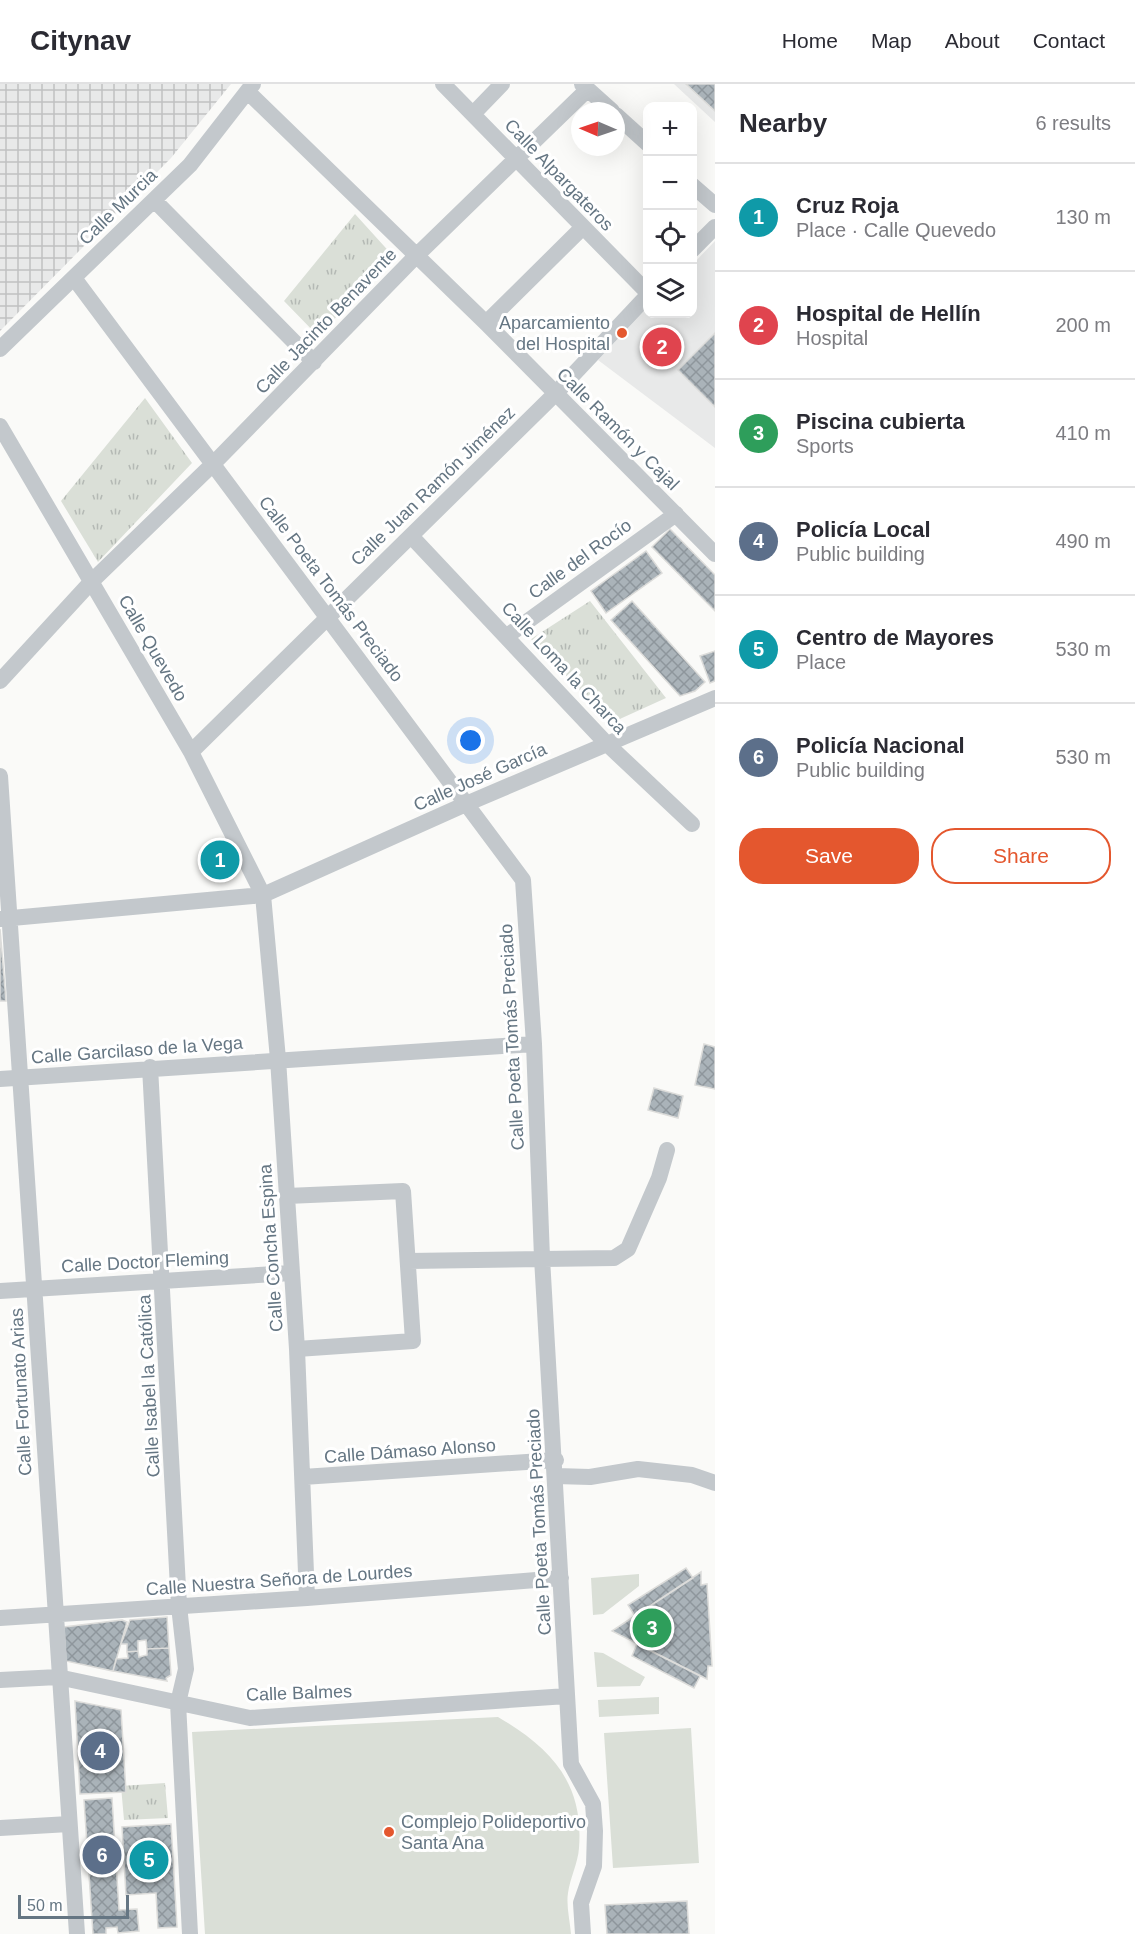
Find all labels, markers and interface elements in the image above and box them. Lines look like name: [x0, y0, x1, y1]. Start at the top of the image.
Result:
text: Citynav: [30, 25, 131, 56]
text: Home: [782, 29, 838, 52]
text: Map: [871, 29, 912, 52]
text: About: [945, 29, 1000, 52]
text: Contact: [1033, 29, 1105, 52]
north arrow: [571, 102, 625, 156]
map controls: [643, 102, 697, 318]
button: +: [643, 102, 697, 156]
text: Nearby: [739, 108, 827, 138]
text: 6 results: [1035, 112, 1111, 134]
street label: Calle Alpargateros: [501, 115, 617, 235]
button: −: [643, 156, 697, 210]
street label: Calle Murcia: [75, 164, 162, 249]
text: Cruz Roja: [796, 193, 899, 218]
text: 1: [753, 206, 764, 228]
text: 130 m: [1055, 206, 1111, 228]
button: locate: [643, 210, 697, 264]
text: Place · Calle Quevedo: [796, 219, 996, 241]
street label: Calle Jacinto Benavente: [251, 244, 401, 398]
button: layers: [643, 264, 697, 318]
text: Hospital de Hellín: [796, 301, 981, 326]
place label: Aparcamiento del Hospital: [499, 313, 610, 354]
text: 2: [753, 314, 764, 336]
text: 200 m: [1055, 314, 1111, 336]
pin: 2: [642, 324, 682, 370]
marker: Aparcamiento del Hospital: [615, 326, 629, 340]
text: Hospital: [796, 327, 868, 349]
street label: Calle Ramón y Cajal: [553, 364, 683, 494]
street label: Calle Juan Ramón Jiménez: [347, 402, 519, 570]
text: Piscina cubierta: [796, 409, 965, 434]
text: 3: [753, 422, 764, 444]
text: 410 m: [1055, 422, 1111, 444]
text: Sports: [796, 435, 854, 457]
street label: Calle Poeta Tomás Preciado: [255, 492, 407, 686]
street label: Calle del Rocío: [525, 515, 635, 603]
text: Policía Local: [796, 517, 931, 542]
text: 4: [753, 530, 764, 552]
text: 490 m: [1055, 530, 1111, 552]
text: Public building: [796, 543, 925, 565]
street label: Calle Quevedo: [115, 591, 191, 705]
street label: Calle Loma la Charca: [498, 598, 631, 739]
text: Centro de Mayores: [796, 625, 994, 650]
text: 5: [753, 638, 764, 660]
text: 530 m: [1055, 638, 1111, 660]
text: Place: [796, 651, 846, 673]
your location: [456, 726, 485, 755]
text: Policía Nacional: [796, 733, 965, 758]
street label: Calle José García: [411, 738, 550, 815]
text: 6: [753, 746, 764, 768]
text: 530 m: [1055, 746, 1111, 768]
text: Public building: [796, 759, 925, 781]
button: Save: [739, 828, 919, 884]
button: Share: [931, 828, 1111, 884]
pin: 1: [200, 838, 240, 882]
street label: Calle Poeta Tomás Preciado: [496, 923, 528, 1151]
street label: Calle Garcilaso de la Vega: [30, 1033, 244, 1067]
street label: Calle Concha Espina: [255, 1162, 287, 1333]
street label: Calle Doctor Fleming: [61, 1248, 229, 1276]
street label: Calle Isabel la Católica: [134, 1293, 164, 1478]
street label: Calle Fortunato Arias: [7, 1308, 35, 1476]
street label: Calle Poeta Tomás Preciado: [523, 1408, 555, 1636]
street label: Calle Dámaso Alonso: [323, 1435, 497, 1467]
street label: Calle Nuestra Señora de Lourdes: [145, 1561, 413, 1599]
pin: 3: [632, 1606, 672, 1650]
street label: Calle Balmes: [246, 1681, 352, 1705]
pin: 4: [80, 1728, 120, 1774]
place label: Complejo Polideportivo Santa Ana: [401, 1812, 586, 1853]
marker: Complejo Polideportivo Santa Ana: [382, 1825, 396, 1839]
pin: 6: [82, 1832, 122, 1878]
pin: 5: [130, 1838, 168, 1882]
scale bar: [18, 1892, 129, 1920]
text: 50 m: [27, 1897, 63, 1914]

